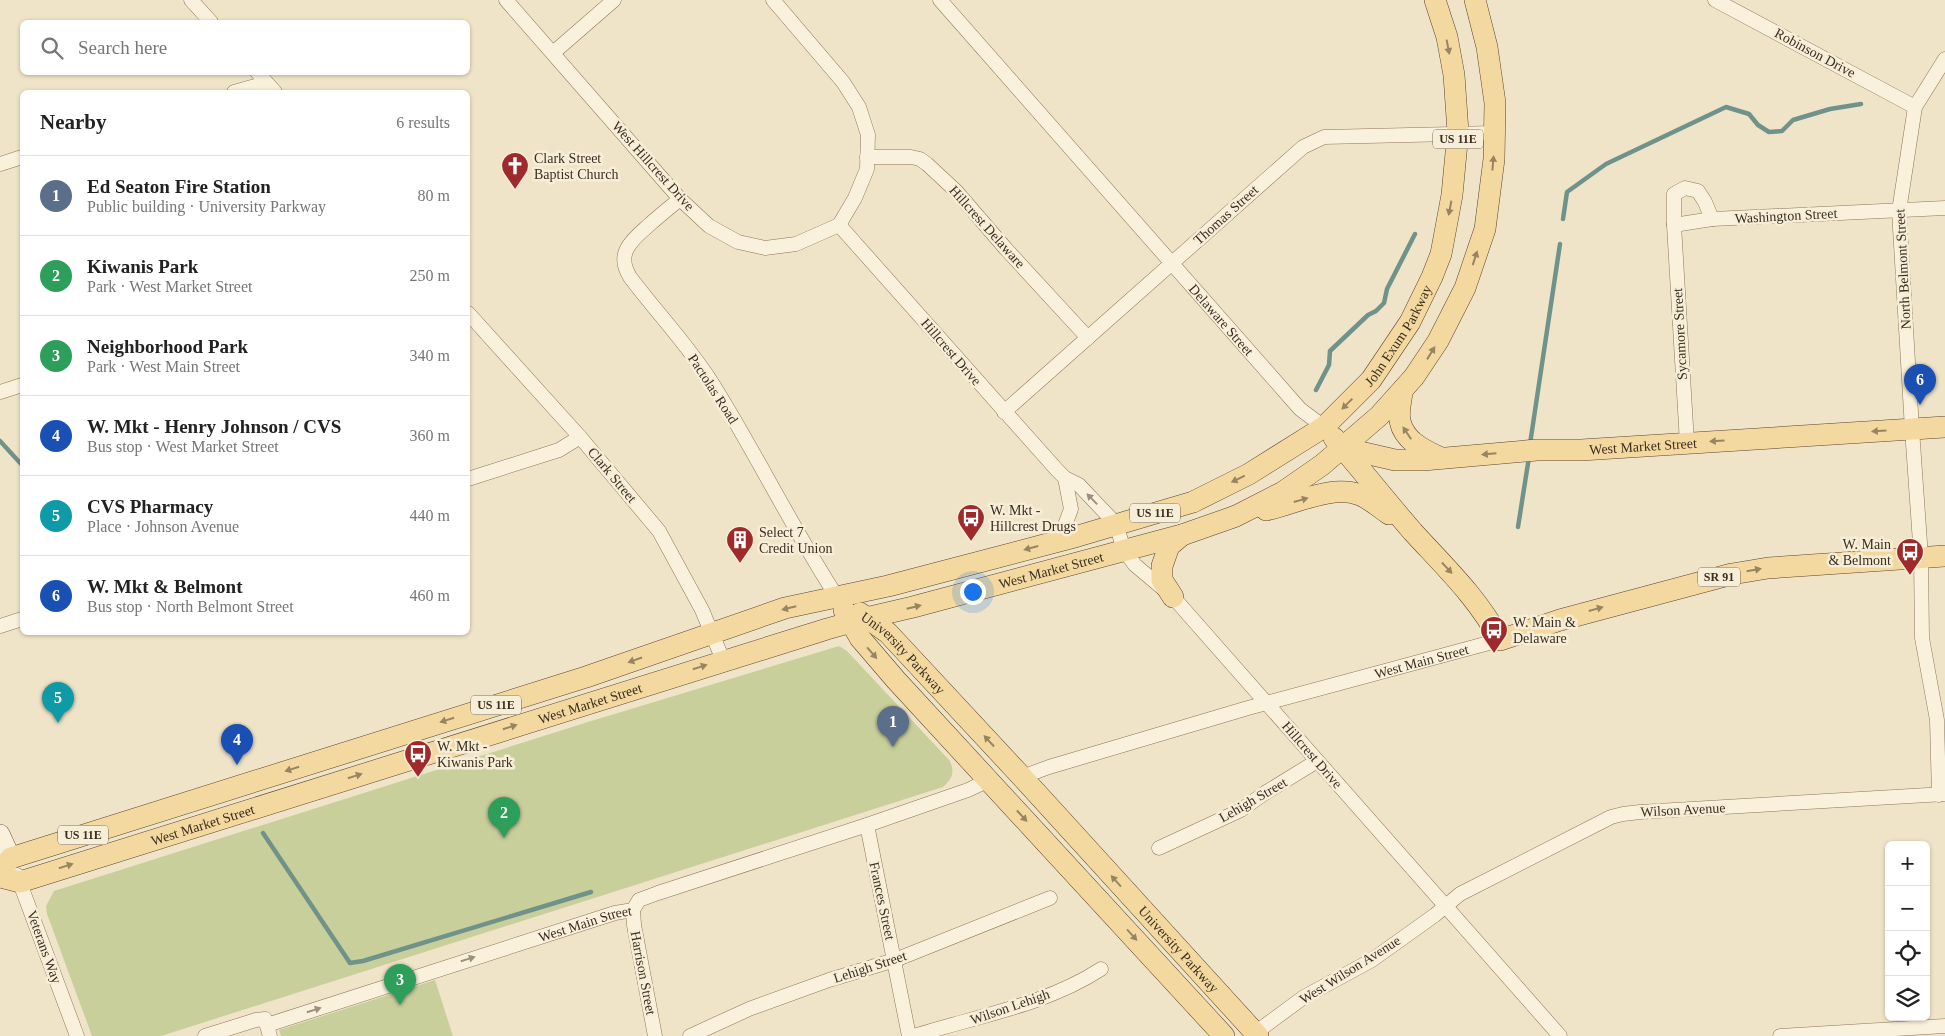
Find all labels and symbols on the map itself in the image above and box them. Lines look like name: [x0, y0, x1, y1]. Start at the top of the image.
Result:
street label: Robinson Drive: [1772, 25, 1858, 81]
one-way arrow: [1445, 39, 1453, 55]
street label: West Hillcrest Drive: [609, 118, 697, 214]
road number: US 11E: [1433, 130, 1483, 148]
church icon: Clark Street Baptist Church: [500, 151, 530, 190]
place label: Clark Street Baptist Church: [534, 151, 618, 182]
one-way arrow: [1490, 155, 1498, 171]
street label: Thomas Street: [1191, 182, 1261, 248]
street label: Hillcrest Delaware: [946, 183, 1028, 271]
one-way arrow: [1445, 200, 1453, 216]
street label: Washington Street: [1734, 206, 1838, 226]
street label: North Belmont Street: [1892, 208, 1914, 330]
one-way arrow: [1472, 251, 1479, 266]
street label: Delaware Street: [1186, 281, 1257, 359]
street label: John Exum Parkway: [1362, 282, 1434, 389]
street label: Sycamore Street: [1670, 287, 1690, 380]
street label: Hillcrest Drive: [918, 316, 984, 388]
one-way arrow: [1426, 347, 1435, 360]
street label: Pactolas Road: [685, 351, 741, 427]
pin: 6: [1904, 364, 1936, 405]
one-way arrow: [1342, 398, 1354, 410]
one-way arrow: [1402, 426, 1412, 440]
one-way arrow: [1871, 428, 1887, 436]
street label: West Market Street: [1589, 435, 1697, 457]
one-way arrow: [1708, 437, 1724, 445]
street label: Clark Street: [585, 444, 639, 506]
one-way arrow: [1481, 450, 1497, 458]
one-way arrow: [1230, 475, 1245, 484]
one-way arrow: [1086, 494, 1098, 506]
one-way arrow: [1293, 496, 1308, 504]
bus stop icon: W. Mkt - Hillcrest Drugs: [956, 503, 986, 542]
place label: W. Mkt - Hillcrest Drugs: [990, 503, 1076, 534]
road number: US 11E: [1130, 503, 1180, 522]
building icon: Select 7 Credit Union: [725, 525, 755, 564]
place label: Select 7 Credit Union: [759, 525, 833, 556]
place label: W. Main & Belmont: [1828, 537, 1891, 568]
bus stop icon: W. Main & Belmont: [1895, 537, 1925, 576]
one-way arrow: [1024, 544, 1039, 552]
street label: West Market Street: [997, 549, 1105, 591]
one-way arrow: [1441, 561, 1453, 573]
one-way arrow: [1746, 566, 1762, 574]
road number: SR 91: [1698, 568, 1740, 586]
your location: [960, 579, 986, 605]
one-way arrow: [906, 603, 921, 611]
one-way arrow: [782, 604, 797, 612]
one-way arrow: [1589, 605, 1604, 613]
street label: University Parkway: [858, 609, 948, 697]
bus stop icon: W. Main & Delaware: [1479, 615, 1509, 654]
place label: W. Main & Delaware: [1513, 615, 1576, 646]
street label: West Main Street: [1373, 641, 1470, 681]
one-way arrow: [867, 646, 878, 659]
one-way arrow: [628, 657, 643, 664]
one-way arrow: [693, 663, 708, 671]
street label: West Market Street: [536, 680, 644, 727]
pin: 5: [42, 682, 74, 723]
road number: US 11E: [471, 696, 521, 714]
pin: 1: [877, 706, 909, 747]
one-way arrow: [440, 717, 455, 725]
street label: Hillcrest Drive: [1279, 719, 1345, 791]
one-way arrow: [502, 723, 517, 731]
pin: 4: [221, 724, 253, 765]
one-way arrow: [983, 736, 995, 748]
bus stop icon: W. Mkt - Kiwanis Park: [403, 739, 433, 778]
place label: W. Mkt - Kiwanis Park: [437, 739, 513, 770]
one-way arrow: [285, 766, 300, 773]
one-way arrow: [347, 772, 362, 780]
street label: Lehigh Street: [1216, 774, 1290, 825]
pin: 2: [488, 797, 520, 838]
street label: Wilson Avenue: [1640, 800, 1726, 820]
street label: West Market Street: [149, 801, 256, 848]
one-way arrow: [1016, 809, 1028, 821]
road number: US 11E: [58, 826, 108, 844]
street label: Frances Street: [866, 860, 898, 942]
one-way arrow: [59, 862, 74, 870]
one-way arrow: [1110, 875, 1122, 887]
street label: West Main Street: [537, 903, 633, 945]
street label: University Parkway: [1136, 903, 1222, 995]
street label: Veterans Way: [24, 908, 64, 986]
one-way arrow: [1126, 929, 1138, 941]
street label: Harrison Street: [628, 930, 659, 1016]
street label: West Wilson Avenue: [1297, 933, 1403, 1007]
street label: Lehigh Street: [832, 948, 908, 986]
one-way arrow: [461, 955, 476, 963]
pin: 3: [384, 964, 416, 1005]
street label: Wilson Lehigh: [968, 986, 1052, 1028]
one-way arrow: [306, 1005, 321, 1013]

